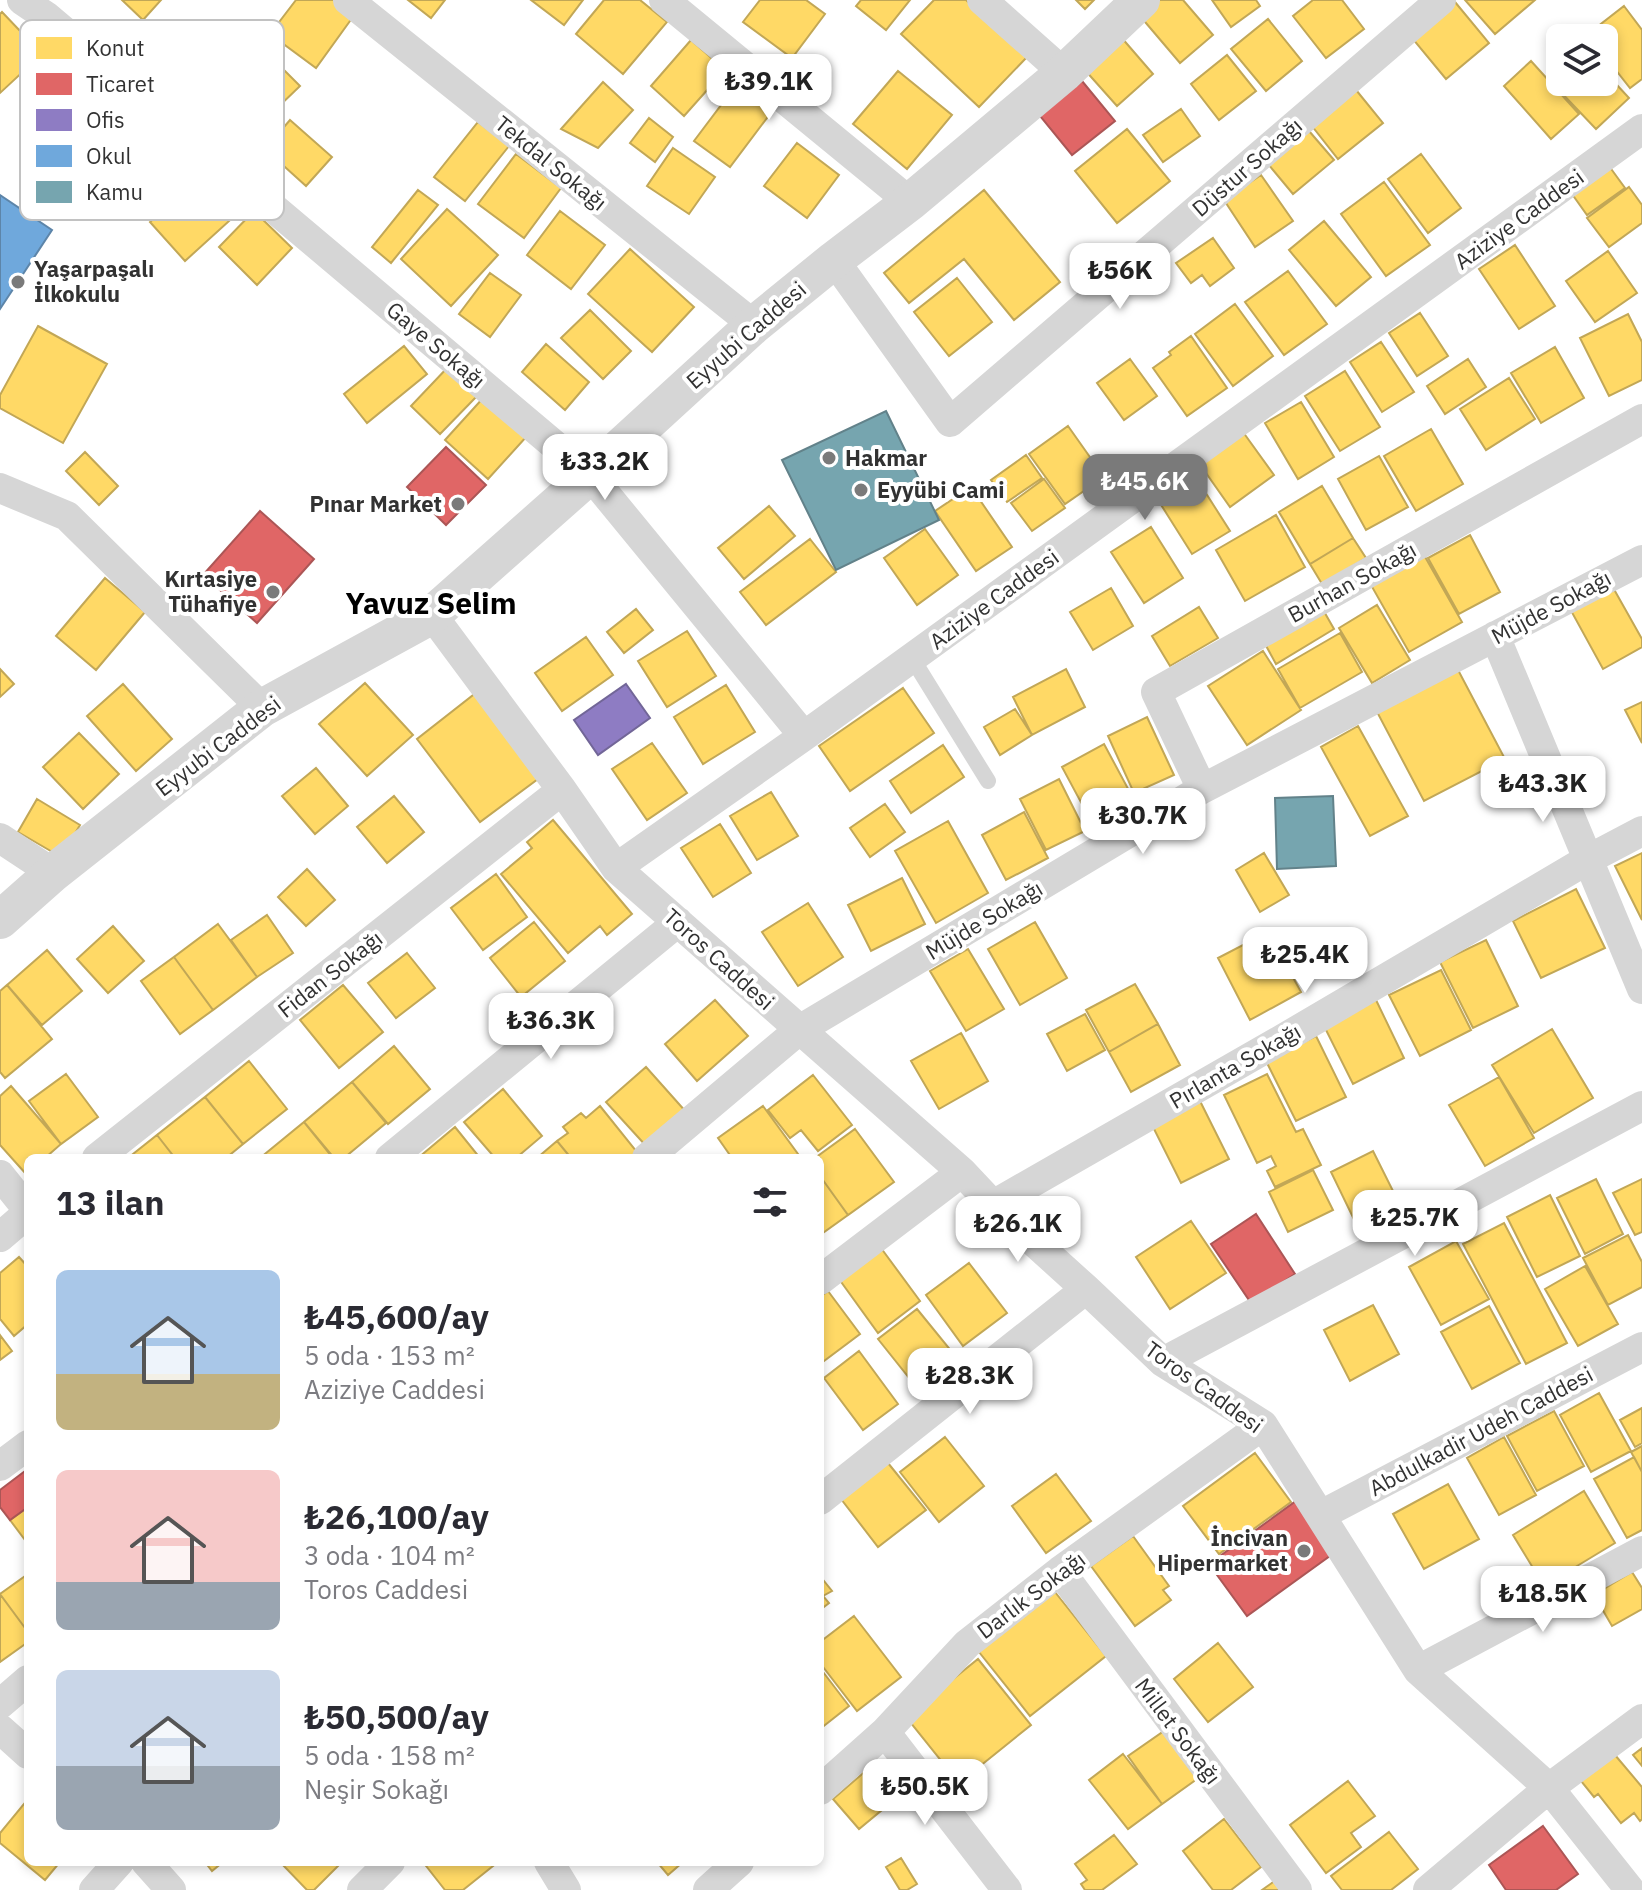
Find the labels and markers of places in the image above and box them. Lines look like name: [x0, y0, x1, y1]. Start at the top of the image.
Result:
pin: ₺39.1K: [704, 54, 834, 122]
pin: ₺56K: [1073, 243, 1167, 311]
place label: Yaşarpaşalı İlkokulu: [34, 254, 154, 308]
marker: Yaşarpaşalı İlkokulu: [9, 273, 27, 291]
pin: ₺33.2K: [540, 434, 670, 502]
place label: Hakmar: [845, 443, 927, 472]
marker: Hakmar: [820, 449, 838, 467]
pin: ₺45.6K: [1080, 454, 1210, 522]
place label: Eyyübi Cami: [877, 475, 1005, 504]
marker: Eyyübi Cami: [852, 481, 870, 499]
place label: Pınar Market: [309, 489, 442, 518]
marker: Pınar Market: [449, 495, 467, 513]
place label: Kırtasiye Tühafiye: [164, 564, 257, 618]
marker: Kırtasiye Tühafiye: [264, 583, 282, 601]
pin: ₺43.3K: [1478, 756, 1608, 824]
pin: ₺30.7K: [1078, 788, 1208, 856]
pin: ₺25.4K: [1240, 927, 1370, 995]
pin: ₺36.3K: [486, 993, 616, 1061]
pin: ₺25.7K: [1350, 1190, 1480, 1258]
pin: ₺26.1K: [953, 1196, 1083, 1264]
pin: ₺28.3K: [905, 1348, 1035, 1416]
place label: İncivan Hipermarket: [1157, 1523, 1288, 1577]
marker: İncivan Hipermarket: [1295, 1542, 1313, 1560]
pin: ₺18.5K: [1478, 1566, 1608, 1634]
pin: ₺50.5K: [860, 1759, 990, 1827]

